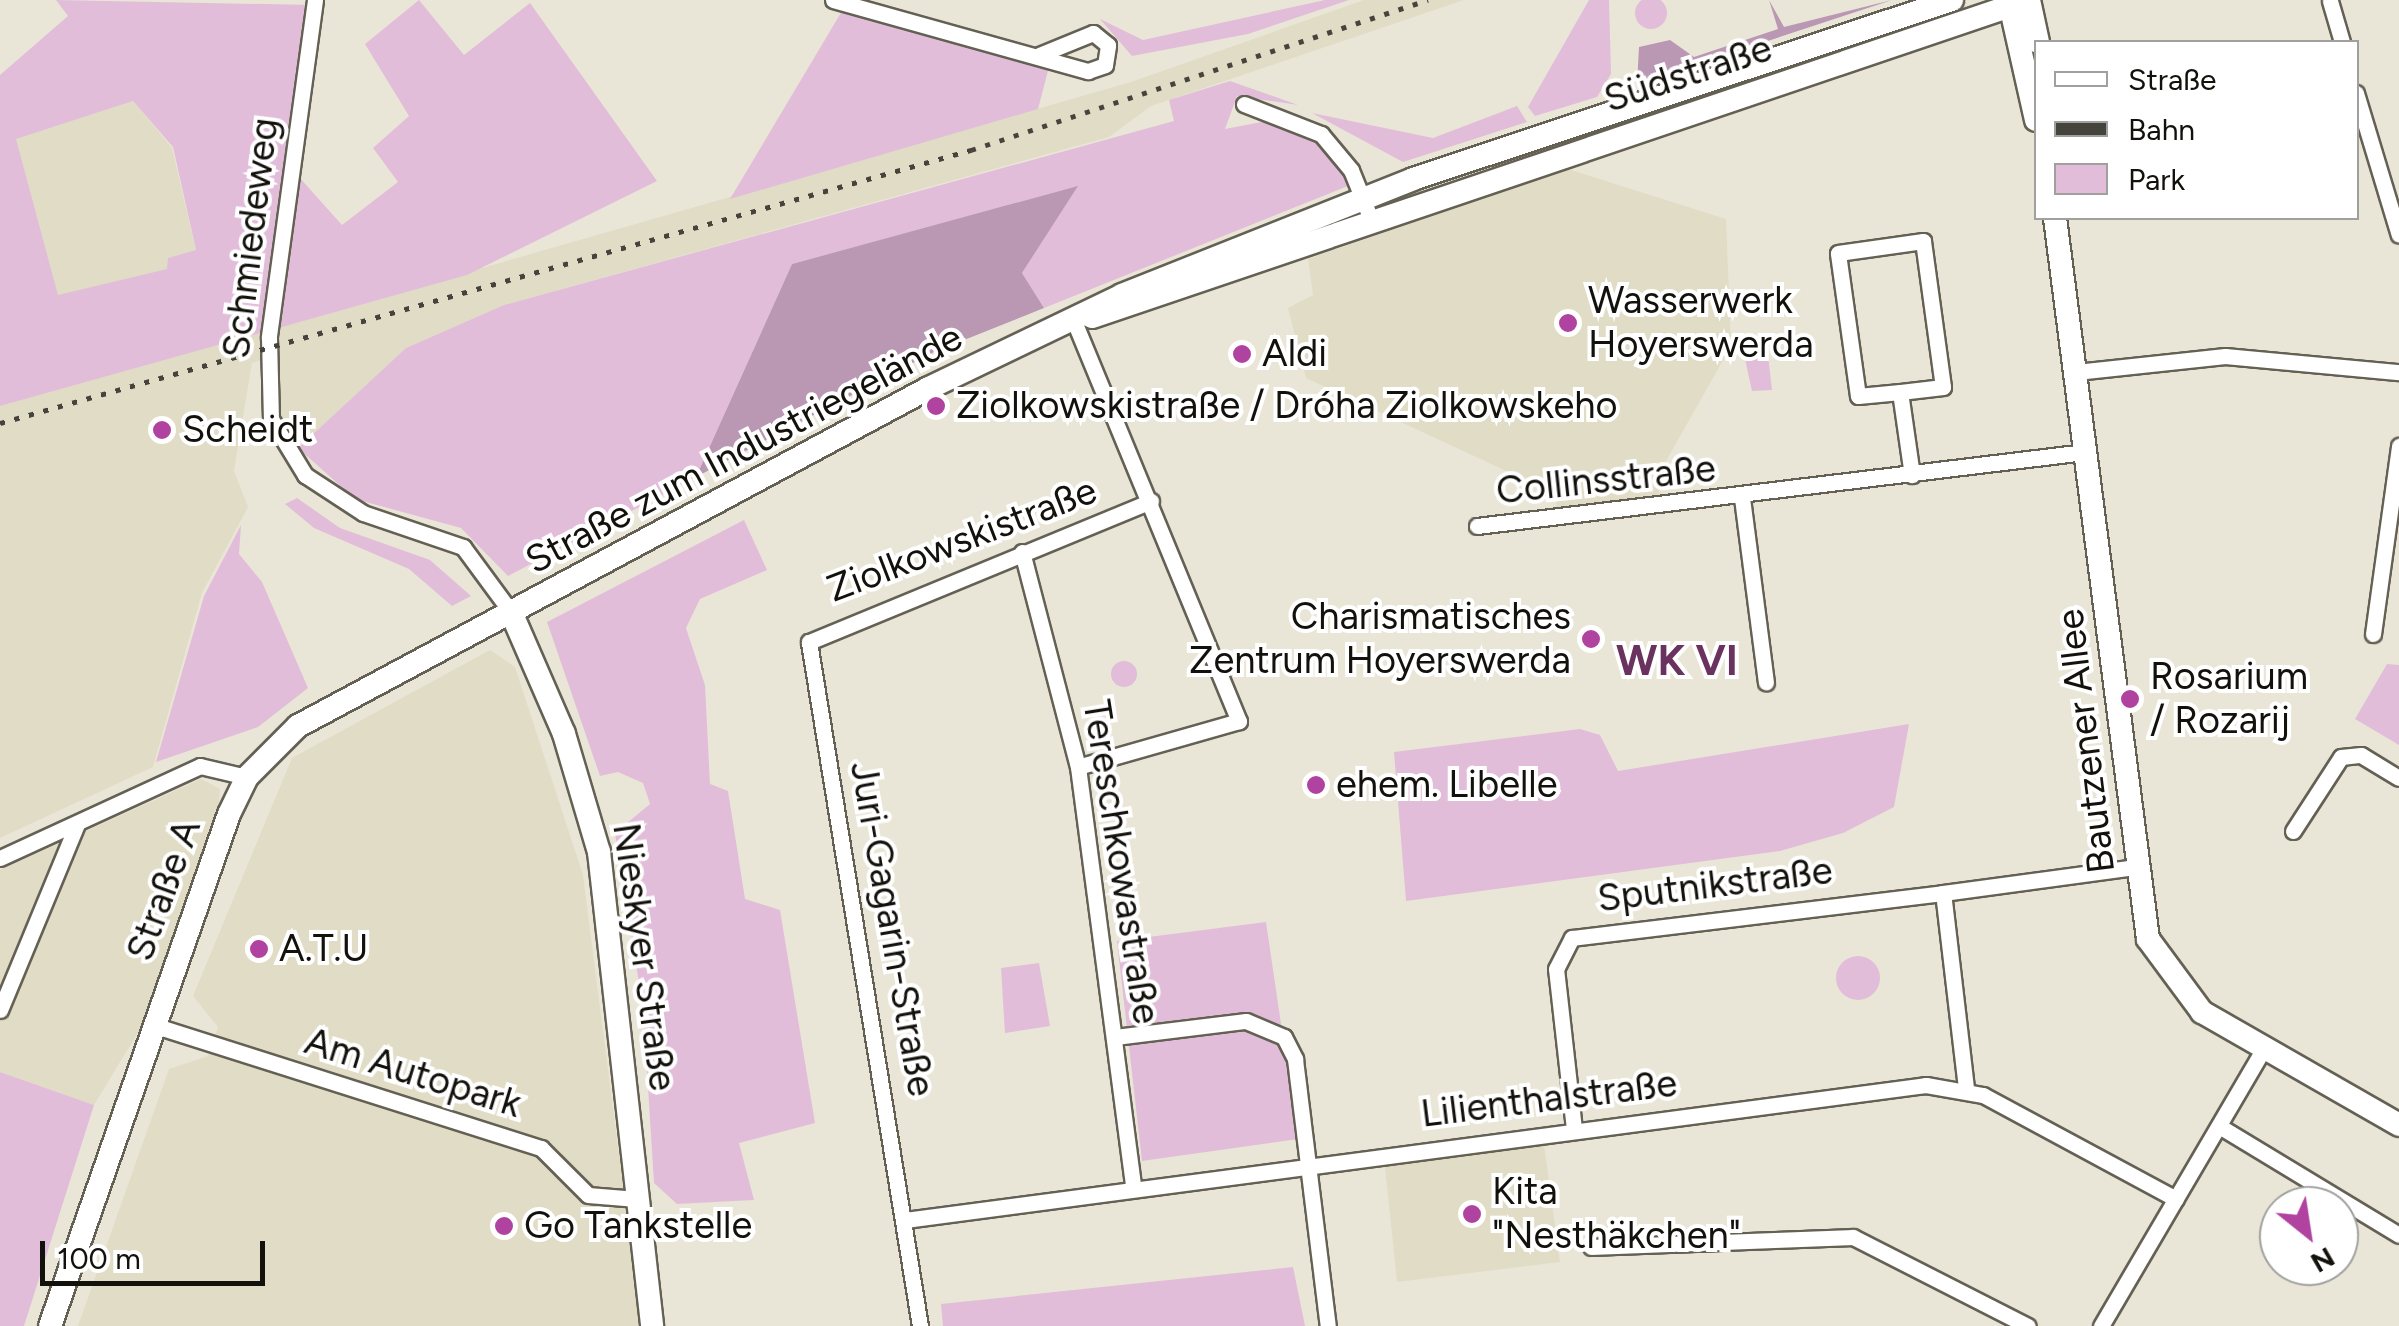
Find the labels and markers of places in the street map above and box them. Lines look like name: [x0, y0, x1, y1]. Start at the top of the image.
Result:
place label: Wasserwerk Hoyerswerda: [1588, 278, 1814, 368]
marker: Wasserwerk Hoyerswerda: [1557, 312, 1579, 334]
place label: Aldi: [1262, 331, 1327, 377]
marker: Aldi: [1231, 343, 1253, 365]
place label: Ziolkowskistraße / Dróha Ziolkowskeho: [956, 383, 1618, 429]
marker: Ziolkowskistraße / Dróha Ziolkowskeho: [925, 395, 947, 417]
place label: Scheidt: [182, 407, 313, 453]
marker: Scheidt: [151, 419, 173, 441]
place label: Charismatisches Zentrum Hoyerswerda: [1189, 594, 1571, 684]
marker: Charismatisches Zentrum Hoyerswerda: [1580, 628, 1602, 650]
place label: Rosarium / Rozarij: [2150, 654, 2308, 744]
marker: Rosarium / Rozarij: [2119, 688, 2141, 710]
place label: ehem. Libelle: [1336, 762, 1557, 808]
marker: ehem. Libelle: [1305, 774, 1327, 796]
place label: A.T.U: [279, 926, 368, 972]
marker: A.T.U: [248, 938, 270, 960]
place label: Kita "Nesthäkchen": [1492, 1169, 1741, 1258]
place label: Go Tankstelle: [524, 1203, 752, 1249]
marker: Kita "Nesthäkchen": [1461, 1203, 1483, 1225]
marker: Go Tankstelle: [493, 1215, 515, 1237]

